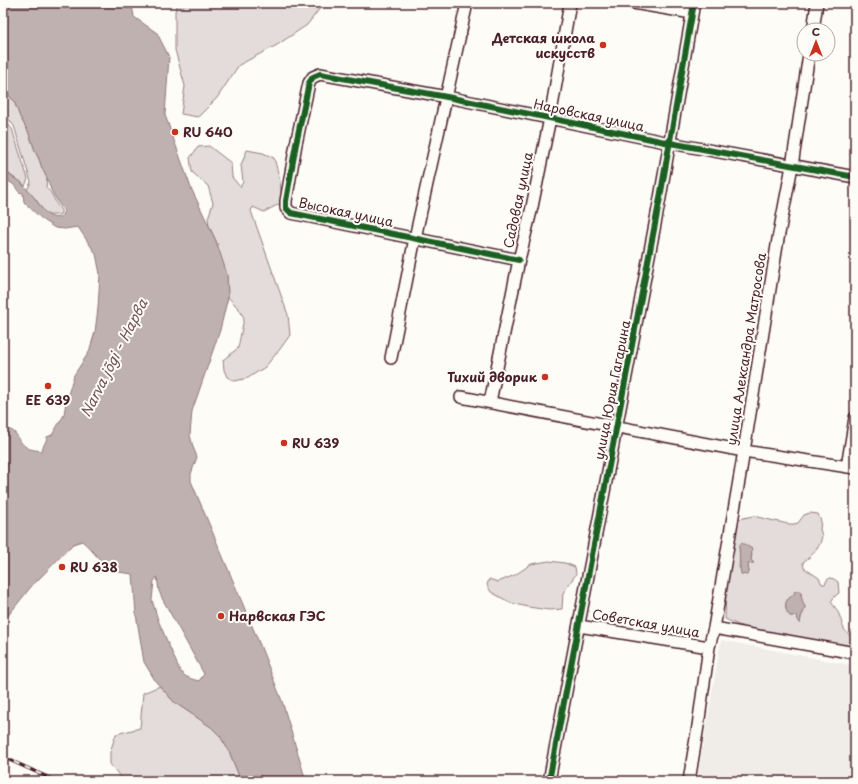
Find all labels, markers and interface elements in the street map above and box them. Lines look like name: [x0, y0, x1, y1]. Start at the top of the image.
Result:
north arrow: [796, 22, 836, 62]
text: С: [812, 23, 820, 40]
place label: Детская школа искусств: [491, 28, 595, 62]
marker: Детская школа искусств: [598, 40, 608, 50]
street label: Наровская улица: [532, 94, 647, 136]
place label: RU 640: [183, 122, 233, 141]
marker: RU 640: [170, 127, 180, 137]
street label: Садовая улица: [498, 149, 537, 250]
street label: Высокая улица: [297, 192, 396, 231]
street label: улица Александра Матросова: [721, 250, 770, 447]
water label: Narva jõgi - Нарва: [75, 294, 153, 420]
street label: улица Юрия Гагарина: [589, 318, 635, 461]
place label: Тихий дворик: [447, 367, 538, 386]
marker: Тихий дворик: [540, 372, 550, 382]
marker: EE 639: [43, 381, 53, 391]
place label: EE 639: [26, 390, 71, 409]
place label: RU 639: [292, 433, 339, 452]
marker: RU 639: [279, 438, 289, 448]
place label: RU 638: [70, 557, 118, 576]
marker: RU 638: [57, 562, 67, 572]
street label: Советская улица: [591, 604, 702, 641]
place label: Нарвская ГЭС: [229, 606, 326, 625]
marker: Нарвская ГЭС: [216, 611, 226, 621]

